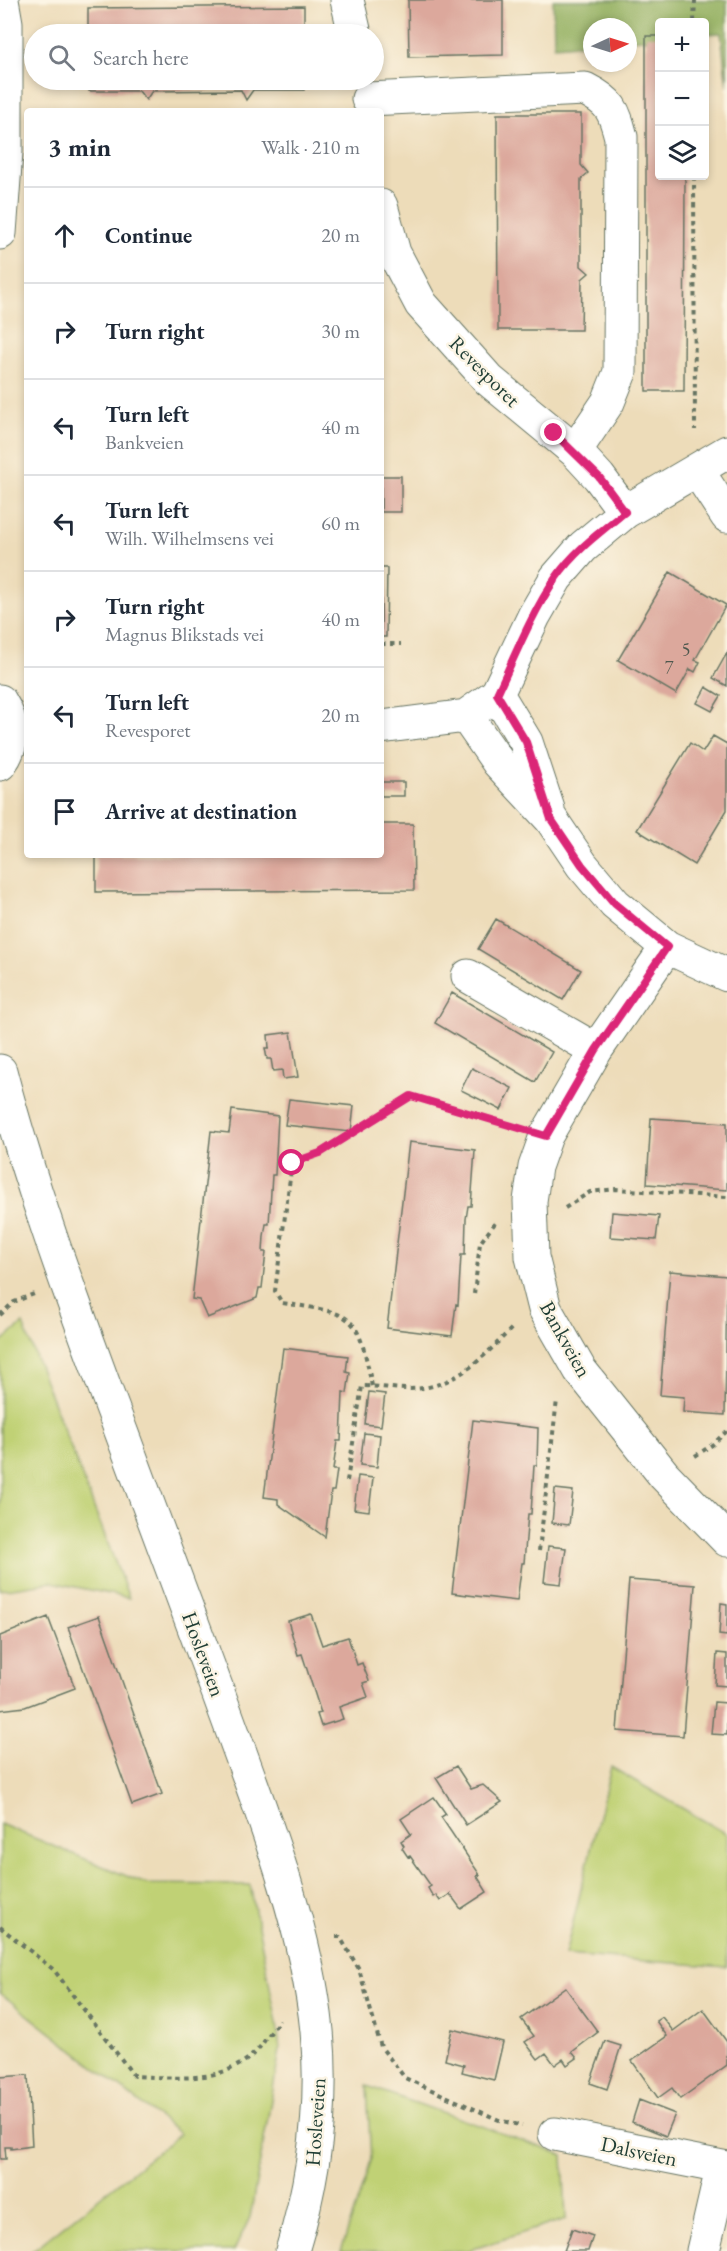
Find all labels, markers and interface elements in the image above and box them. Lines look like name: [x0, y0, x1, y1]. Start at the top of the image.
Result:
north arrow: [583, 18, 637, 72]
map controls: [655, 18, 709, 180]
button: +: [655, 18, 709, 72]
search box: [24, 24, 384, 90]
icon: search: [45, 41, 78, 74]
text: Search here: [93, 43, 188, 72]
button: −: [655, 72, 709, 126]
button: layers: [655, 126, 709, 180]
text: 3 min: [48, 130, 111, 164]
text: Walk · 210 m: [261, 134, 360, 160]
icon: ahead: [48, 219, 81, 252]
text: Continue: [105, 221, 192, 250]
text: 20 m: [321, 222, 360, 248]
icon: right: [48, 315, 81, 348]
text: Turn right: [105, 317, 204, 346]
text: 30 m: [321, 318, 360, 344]
street label: Revesporet: [444, 330, 527, 413]
text: Turn left: [105, 400, 189, 429]
icon: left: [48, 411, 81, 444]
text: 40 m: [321, 414, 360, 440]
route end: [540, 419, 566, 445]
text: Bankveien: [105, 429, 184, 455]
text: Turn left: [105, 496, 189, 525]
icon: left: [48, 507, 81, 540]
text: 60 m: [321, 510, 360, 536]
text: Wilh. Wilhelmsens vei: [105, 525, 274, 551]
text: Turn right: [105, 592, 204, 621]
icon: right: [48, 603, 81, 636]
text: 40 m: [321, 606, 360, 632]
text: Magnus Blikstads vei: [105, 621, 264, 647]
house number: 5: [682, 638, 690, 661]
house number: 7: [665, 656, 674, 679]
text: Turn left: [105, 688, 189, 717]
icon: left: [48, 699, 81, 732]
text: 20 m: [321, 702, 360, 728]
text: Revesporet: [105, 717, 191, 743]
icon: arrive: [48, 795, 81, 828]
text: Arrive at destination: [105, 797, 297, 826]
route start: [278, 1149, 304, 1175]
street label: Bankveien: [534, 1296, 598, 1382]
street label: Hosleveien: [176, 1608, 232, 1700]
street label: Hosleveien: [298, 2077, 332, 2167]
street label: Dalsveien: [598, 2130, 680, 2172]

